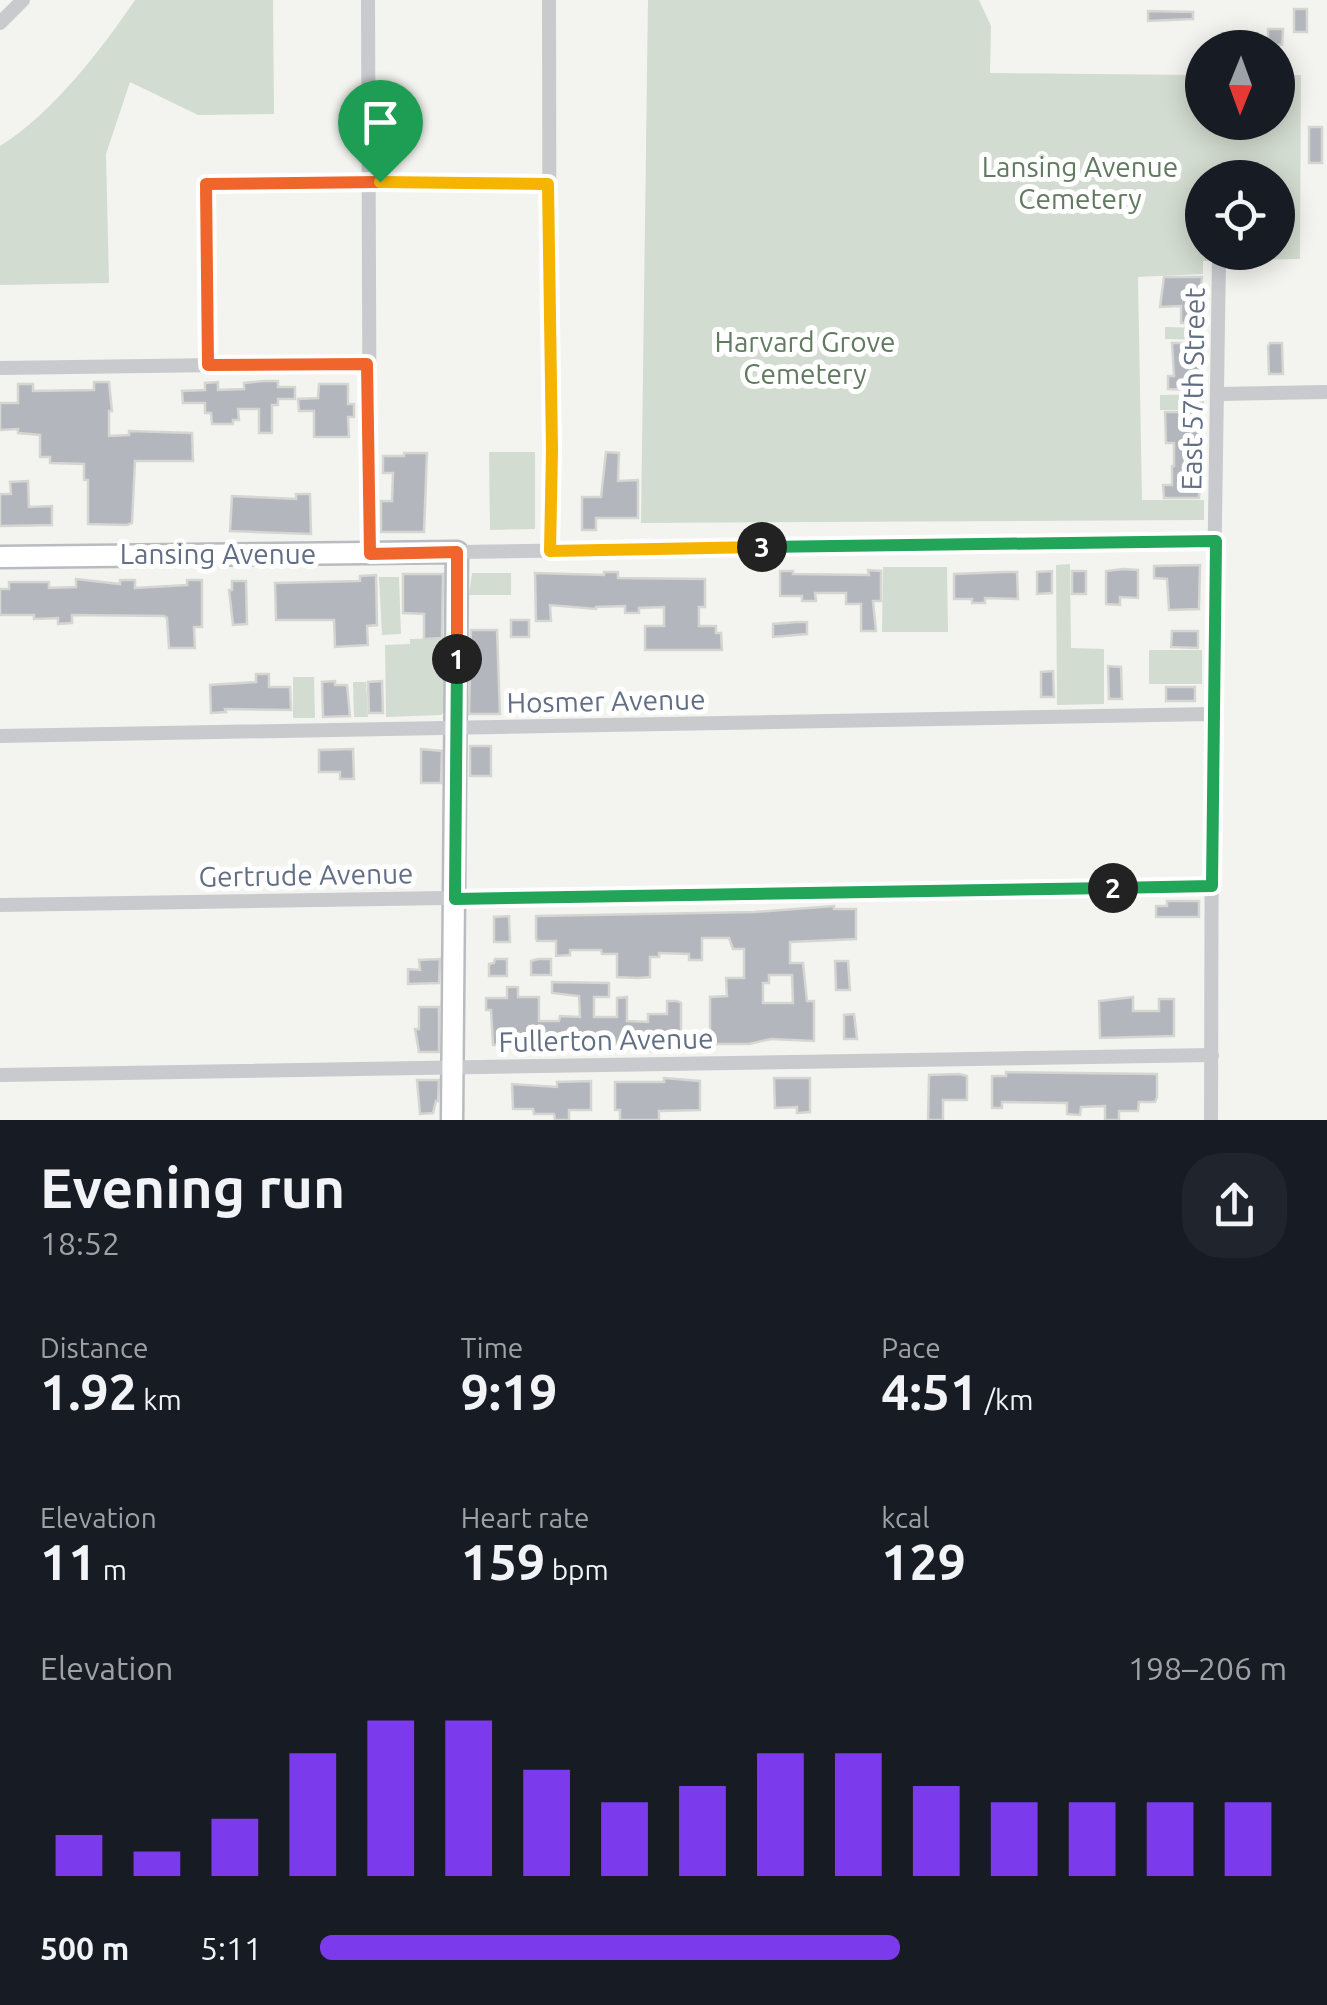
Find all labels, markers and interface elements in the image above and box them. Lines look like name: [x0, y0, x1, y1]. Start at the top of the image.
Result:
north arrow: [1185, 30, 1295, 140]
map controls: [1185, 30, 1295, 270]
pin: [338, 80, 423, 183]
icon: arrive: [353, 95, 408, 150]
park label: Lansing Avenue Cemetery: [982, 151, 1178, 214]
button: locate: [1185, 160, 1295, 270]
street label: East 57th Street: [1175, 287, 1210, 491]
park label: Harvard Grove Cemetery: [714, 326, 896, 389]
pin: 3: [737, 522, 787, 572]
text: 3: [754, 531, 770, 562]
street label: Lansing Avenue: [120, 538, 316, 569]
pin: 1: [432, 634, 482, 684]
text: 1: [449, 643, 465, 674]
street label: Hosmer Avenue: [506, 683, 706, 718]
street label: Gertrude Avenue: [198, 857, 414, 892]
pin: 2: [1088, 863, 1138, 913]
text: 2: [1105, 872, 1121, 903]
street label: Fullerton Avenue: [498, 1022, 714, 1057]
button: share: [1182, 1153, 1287, 1258]
text: Evening run: [40, 1157, 345, 1218]
text: 18:52: [40, 1225, 120, 1261]
text: Distance: [40, 1332, 148, 1363]
text: Time: [461, 1332, 523, 1363]
text: Pace: [881, 1332, 941, 1363]
text: 1.92: [40, 1363, 137, 1419]
text: 9:19: [461, 1363, 558, 1419]
text: 4:51: [881, 1363, 978, 1419]
text: km: [137, 1384, 182, 1415]
text: /km: [978, 1384, 1033, 1415]
text: Elevation: [40, 1502, 157, 1533]
text: Heart rate: [461, 1502, 589, 1533]
text: kcal: [881, 1502, 930, 1533]
text: 11: [40, 1533, 96, 1589]
text: 159: [461, 1533, 545, 1589]
text: 129: [881, 1533, 966, 1589]
text: m: [96, 1554, 127, 1585]
text: bpm: [545, 1554, 609, 1585]
text: Elevation: [40, 1650, 173, 1686]
text: 198–206 m: [1128, 1650, 1287, 1686]
text: 500 m: [40, 1930, 129, 1966]
text: 5:11: [200, 1930, 262, 1966]

